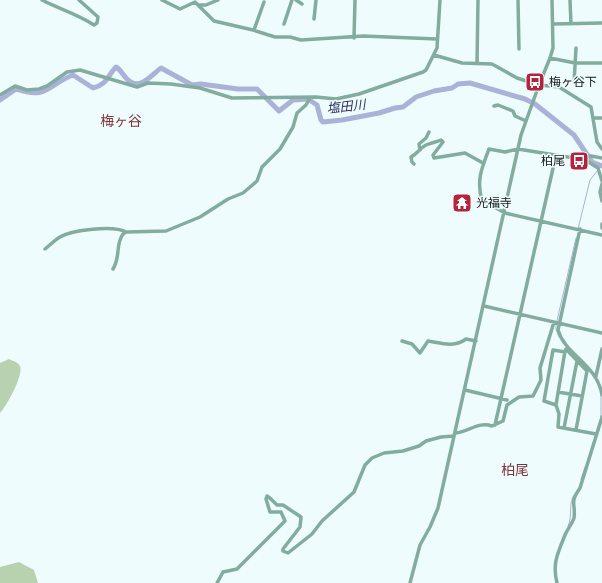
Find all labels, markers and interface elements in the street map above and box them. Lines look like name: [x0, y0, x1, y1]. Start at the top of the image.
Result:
bus stop icon: 梅ヶ谷下: [524, 71, 546, 93]
place label: 梅ヶ谷下: [549, 75, 597, 89]
water label: 塩田川: [326, 97, 368, 116]
district label: 梅ヶ谷: [100, 113, 142, 130]
bus stop icon: 柏尾: [568, 150, 590, 172]
place label: 柏尾: [541, 154, 565, 168]
temple icon: 光福寺: [451, 192, 473, 214]
place label: 光福寺: [476, 196, 512, 210]
district label: 柏尾: [501, 462, 529, 479]

